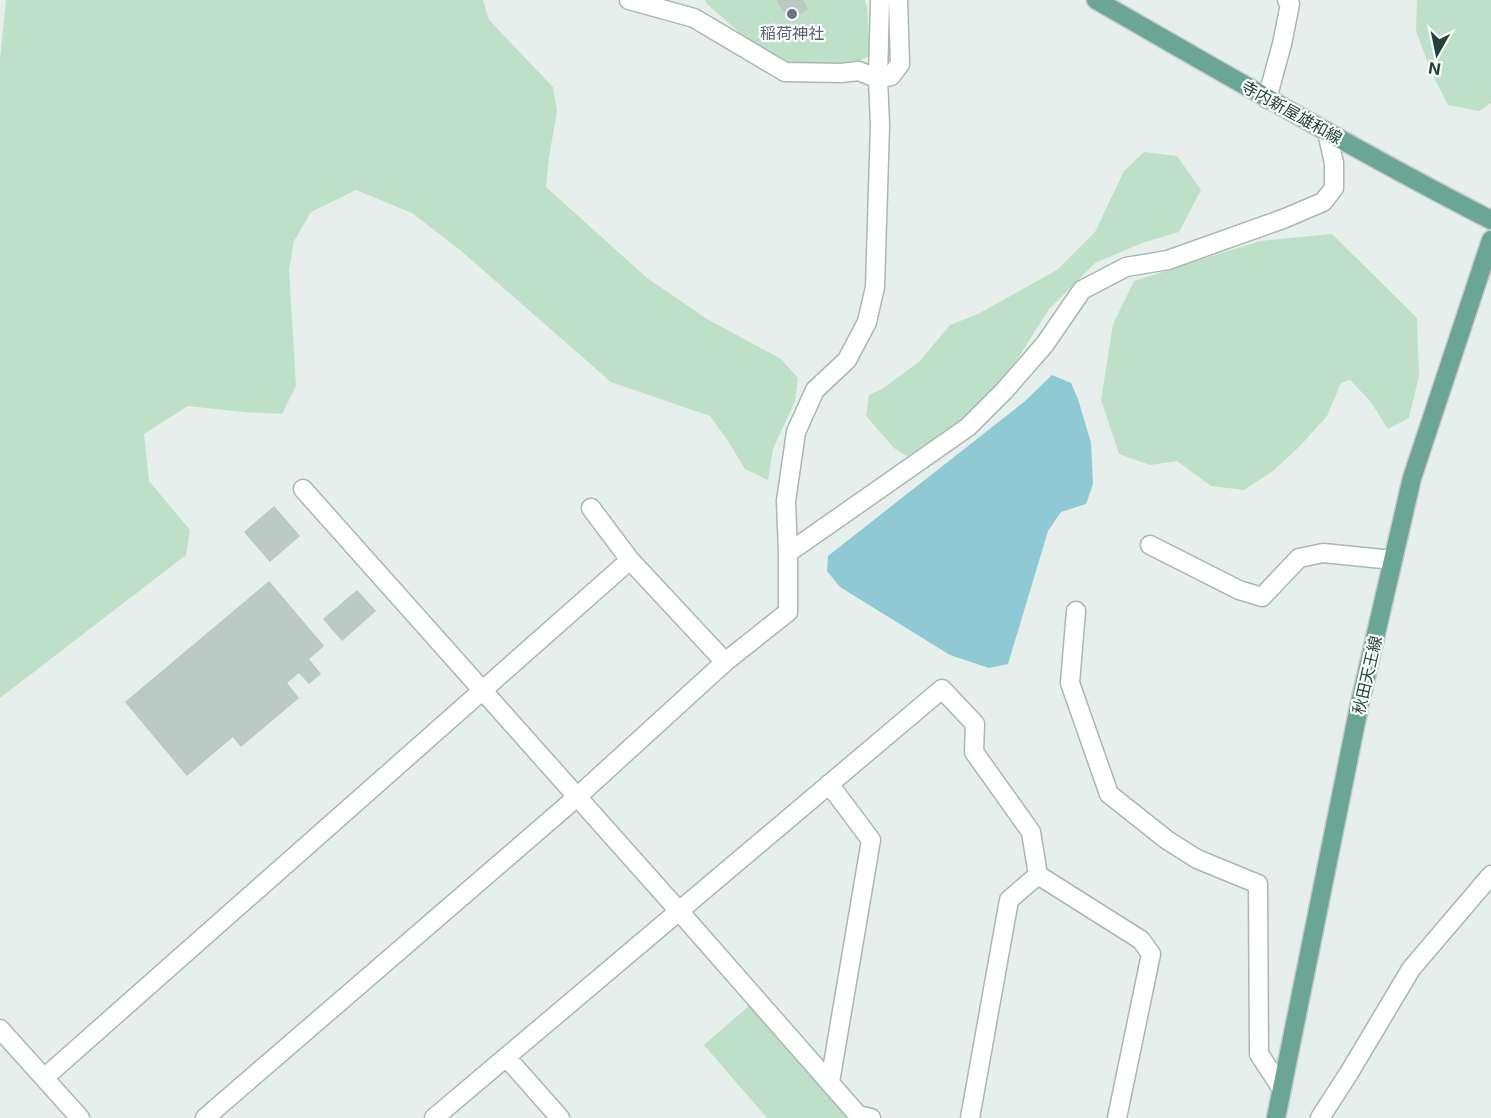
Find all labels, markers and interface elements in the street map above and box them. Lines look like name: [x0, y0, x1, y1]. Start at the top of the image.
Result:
marker: 稲荷神社: [785, 7, 799, 21]
place label: 稲荷神社: [760, 23, 824, 43]
north arrow: [1407, 24, 1467, 84]
text: N: [1427, 58, 1442, 80]
street label: 寺内新屋雄和線: [1238, 76, 1346, 148]
street label: 秋田天王線: [1348, 634, 1386, 716]

